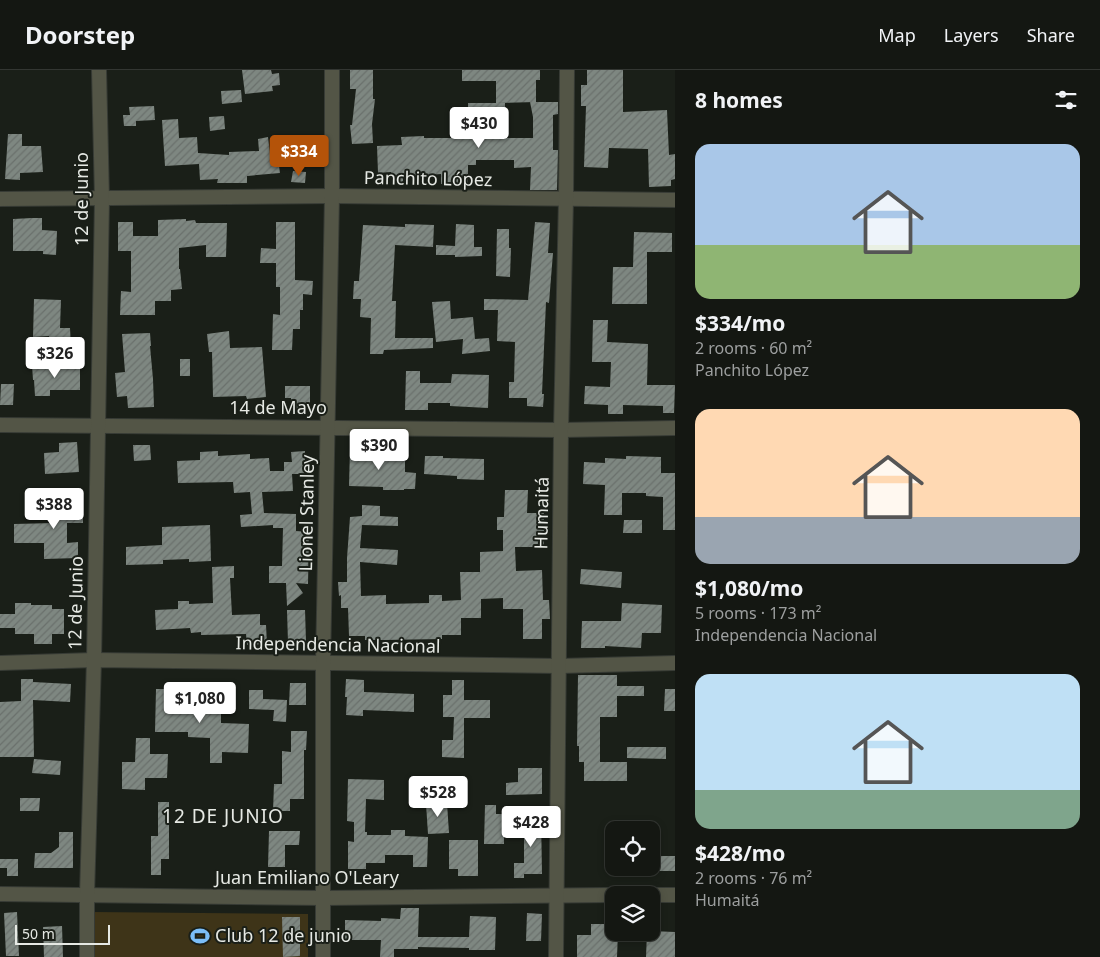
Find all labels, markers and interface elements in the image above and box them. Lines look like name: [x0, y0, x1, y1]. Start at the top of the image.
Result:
text: Doorstep: [25, 18, 135, 51]
text: Map: [878, 23, 916, 47]
text: Layers: [944, 23, 999, 47]
text: Share: [1027, 23, 1075, 47]
text: 8 homes: [695, 86, 783, 114]
icon: filters: [1052, 86, 1080, 114]
pin: $430: [449, 106, 509, 149]
text: $430: [461, 112, 497, 134]
pin: $334: [269, 134, 329, 177]
text: $334: [281, 140, 317, 162]
street label: 12 de Junio: [69, 152, 93, 246]
street label: Panchito López: [364, 165, 492, 191]
icon: home: [843, 177, 933, 267]
text: $334/mo: [695, 309, 785, 337]
pin: $326: [25, 336, 85, 379]
text: 2 rooms · 60 m²: [695, 337, 812, 359]
text: $326: [37, 342, 73, 364]
text: Panchito López: [695, 359, 809, 381]
street label: 14 de Mayo: [229, 395, 327, 419]
pin: $390: [349, 428, 409, 471]
text: $390: [361, 434, 397, 456]
icon: home: [843, 442, 933, 532]
street label: Lionel Stanley: [293, 454, 319, 572]
street label: Humaitá: [528, 476, 554, 550]
pin: $388: [24, 488, 84, 530]
text: $388: [36, 493, 72, 515]
street label: 12 de Junio: [62, 556, 88, 650]
text: $1,080/mo: [695, 574, 803, 602]
text: 5 rooms · 173 m²: [695, 602, 821, 624]
text: Independencia Nacional: [695, 624, 877, 646]
street label: Independencia Nacional: [235, 630, 441, 658]
pin: $1,080: [159, 682, 241, 724]
text: $1,080: [175, 687, 225, 709]
icon: home: [843, 707, 933, 797]
pin: $528: [408, 776, 468, 818]
text: $528: [420, 781, 456, 803]
district label: 12 DE JUNIO: [162, 803, 284, 829]
pin: $428: [501, 806, 561, 848]
text: $428: [513, 811, 549, 833]
map controls: [605, 821, 660, 941]
button: locate: [605, 821, 660, 876]
text: $428/mo: [695, 839, 785, 867]
street label: Juan Emiliano O'Leary: [213, 865, 400, 889]
text: 2 rooms · 76 m²: [695, 867, 812, 889]
button: layers: [605, 886, 660, 941]
text: Humaitá: [695, 889, 760, 911]
scale bar: [15, 922, 110, 945]
place label: Club 12 de junio: [215, 923, 352, 947]
text: 50 m: [22, 924, 55, 943]
sports icon: Club 12 de junio: [189, 925, 211, 947]

